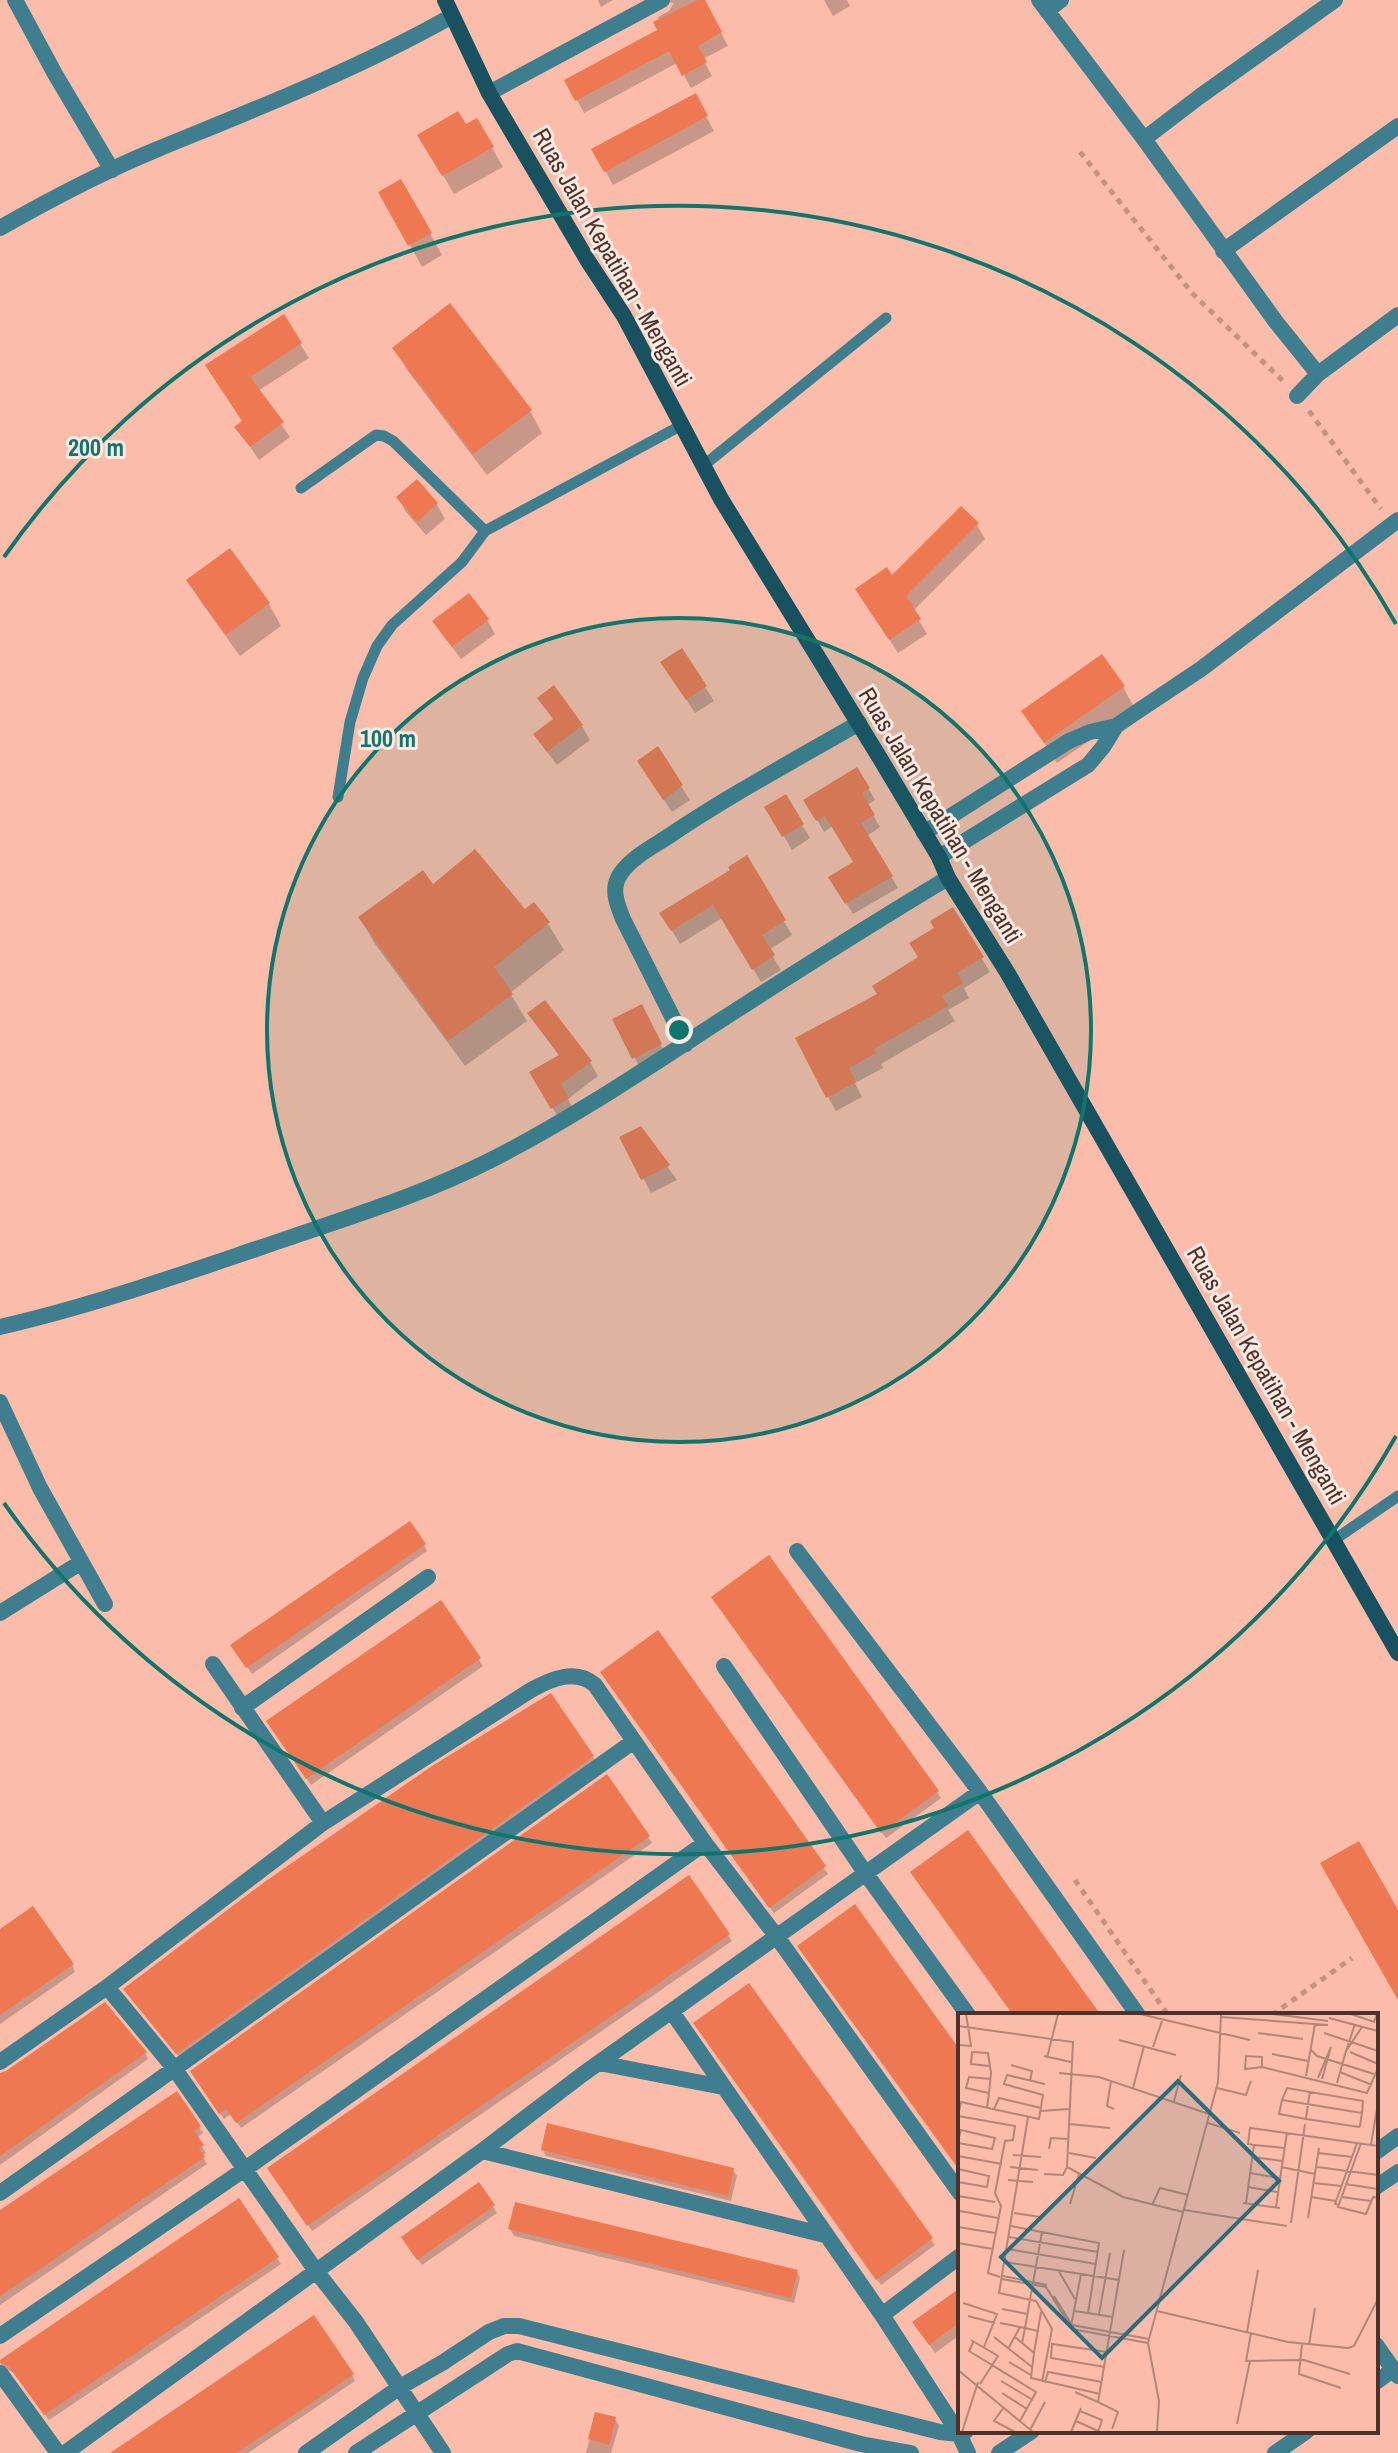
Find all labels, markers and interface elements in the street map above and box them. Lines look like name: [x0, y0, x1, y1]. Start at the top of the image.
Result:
street label: Ruas Jalan Kepatihan - Menganti: [526, 122, 700, 392]
text: 200 m: [68, 431, 124, 463]
street label: Ruas Jalan Kepatihan - Menganti: [852, 681, 1030, 949]
text: 100 m: [360, 722, 416, 754]
centre of rings: [665, 1016, 693, 1044]
street label: Ruas Jalan Kepatihan - Menganti: [1180, 1240, 1354, 1510]
inset map: [958, 2013, 1378, 2433]

